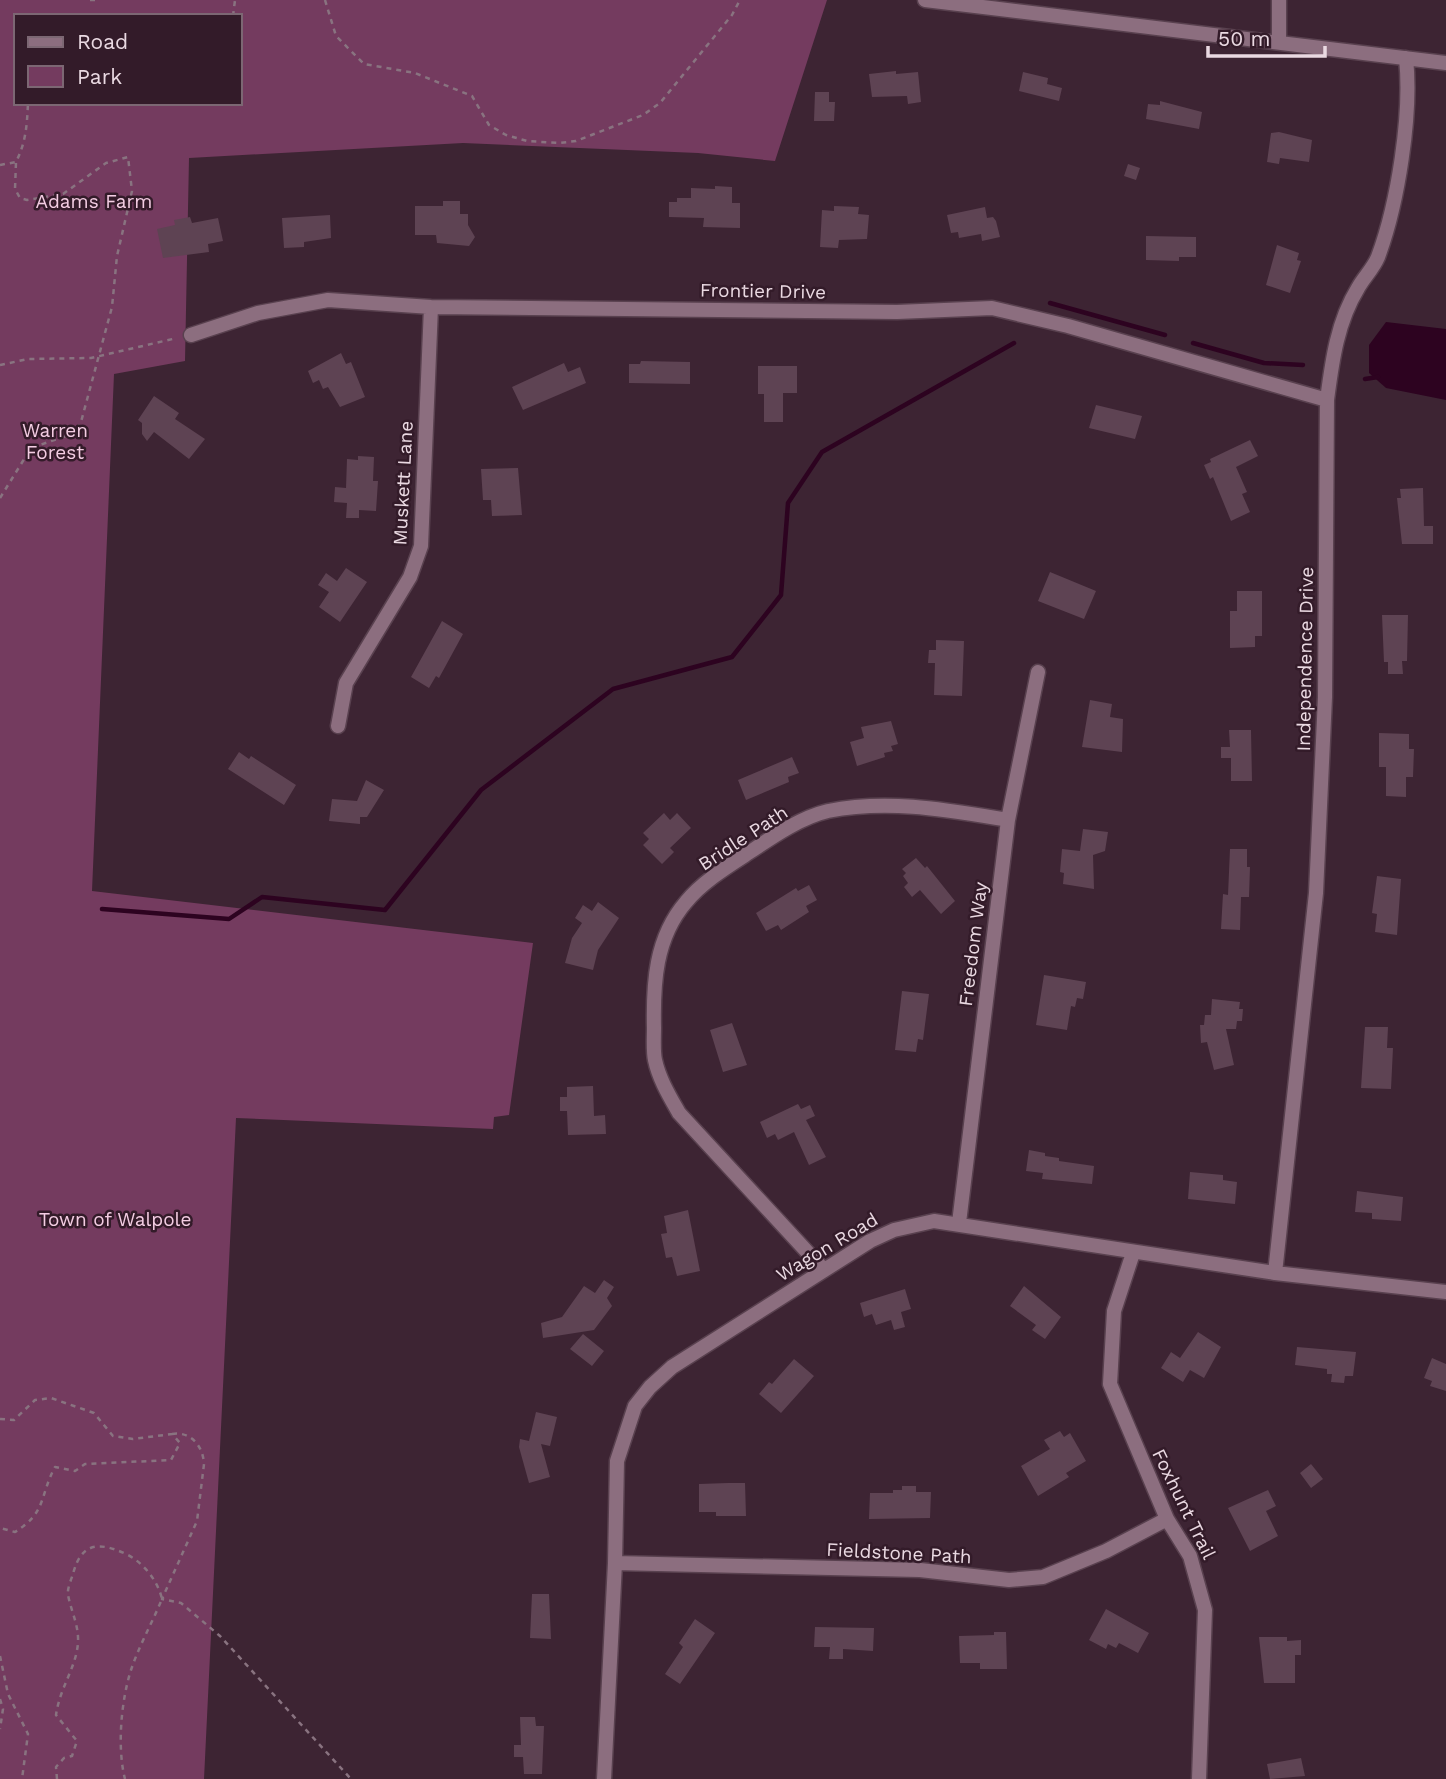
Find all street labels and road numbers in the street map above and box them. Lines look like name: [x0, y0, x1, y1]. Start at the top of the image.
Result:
street label: Frontier Drive: [700, 278, 826, 304]
street label: Muskett Lane: [388, 420, 418, 546]
street label: Independence Drive: [1292, 566, 1318, 752]
street label: Bridle Path: [694, 801, 792, 875]
street label: Freedom Way: [954, 880, 992, 1008]
street label: Wagon Road: [772, 1208, 882, 1286]
street label: Foxhunt Trail: [1147, 1445, 1221, 1563]
street label: Fieldstone Path: [826, 1538, 972, 1568]

